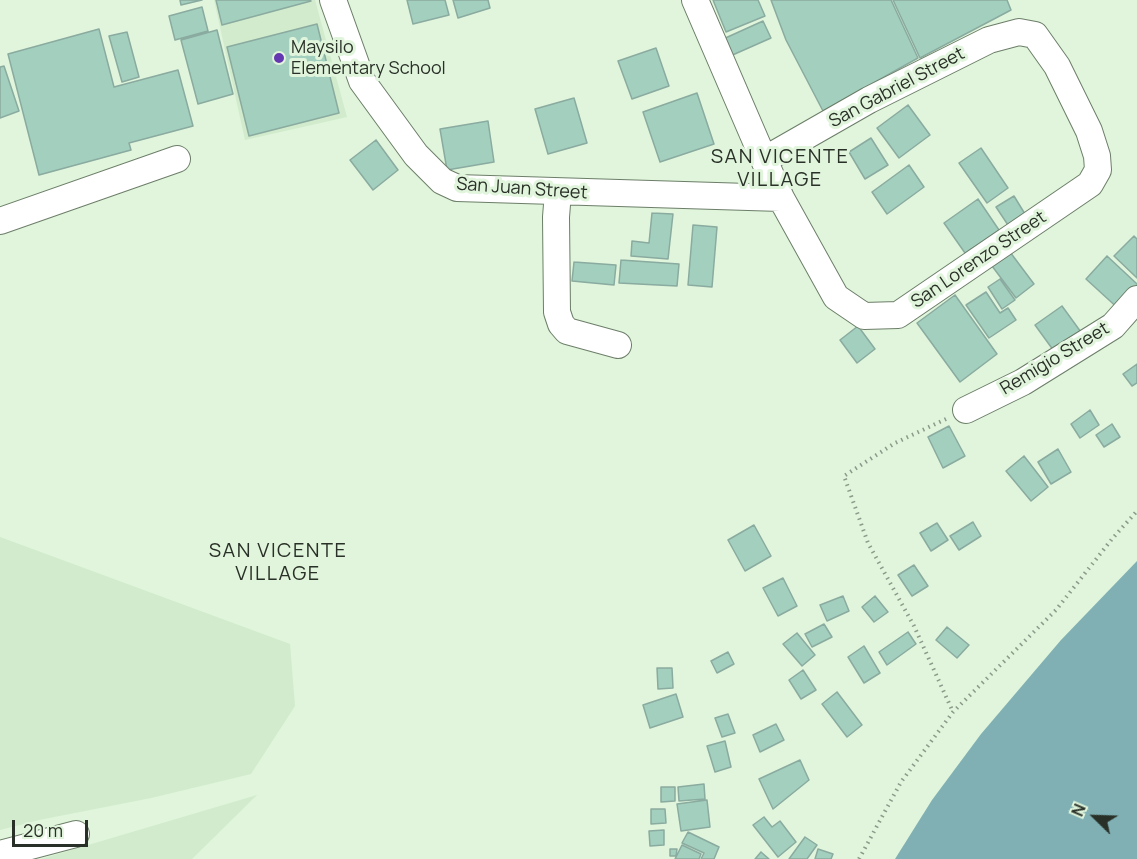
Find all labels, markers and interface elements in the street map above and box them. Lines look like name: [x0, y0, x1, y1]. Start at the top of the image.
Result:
place label: Maysilo Elementary School: [291, 37, 446, 80]
street label: San Gabriel Street: [825, 43, 969, 133]
marker: Maysilo Elementary School: [272, 51, 286, 65]
district label: SAN VICENTE VILLAGE: [711, 145, 849, 192]
street label: San Juan Street: [456, 174, 588, 204]
street label: San Lorenzo Street: [907, 207, 1051, 313]
street label: Remigio Street: [997, 318, 1113, 400]
district label: SAN VICENTE VILLAGE: [209, 539, 347, 586]
north arrow: [1065, 787, 1125, 847]
text: N: [1066, 800, 1091, 820]
scale bar: [15, 808, 92, 846]
text: 20 m: [23, 818, 63, 842]

